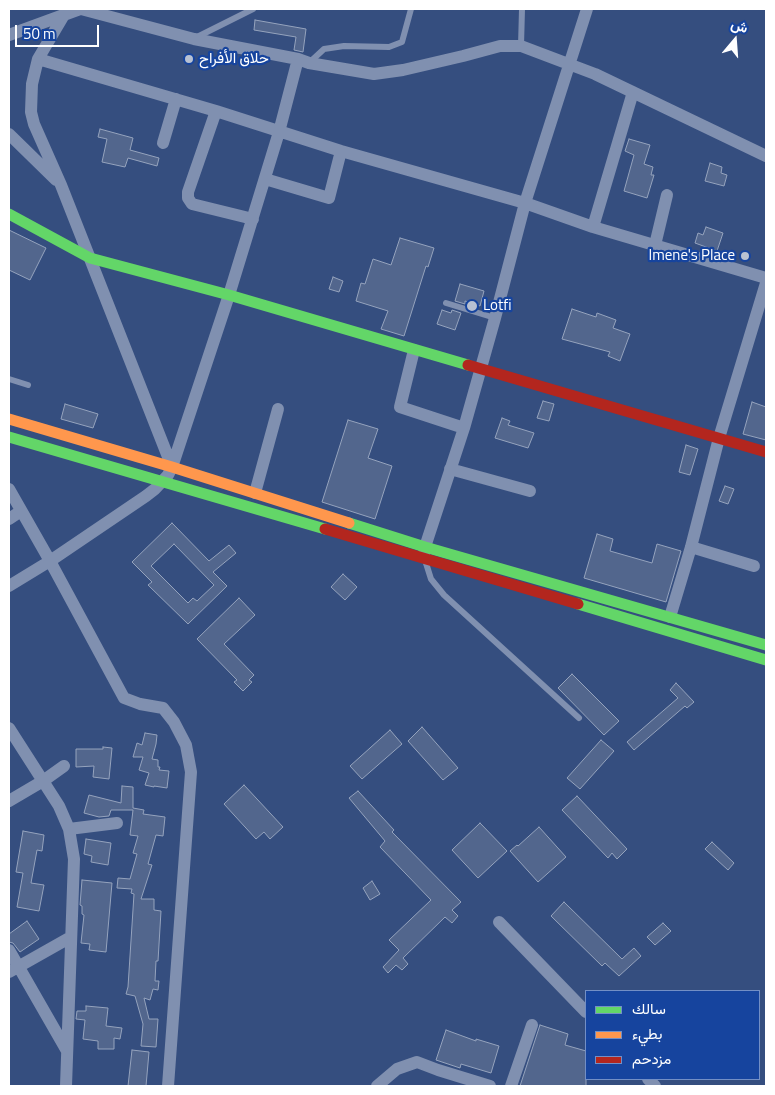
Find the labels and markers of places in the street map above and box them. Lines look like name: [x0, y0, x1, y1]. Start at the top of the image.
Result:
place label: حلاق الأفراح: [199, 50, 269, 68]
marker: حلاق الأفراح: [183, 53, 195, 65]
place label: Imene's Place: [649, 247, 735, 265]
marker: Imene's Place: [739, 250, 751, 262]
place label: Lotfi: [483, 297, 511, 315]
marker: Lotfi: [465, 299, 479, 313]

